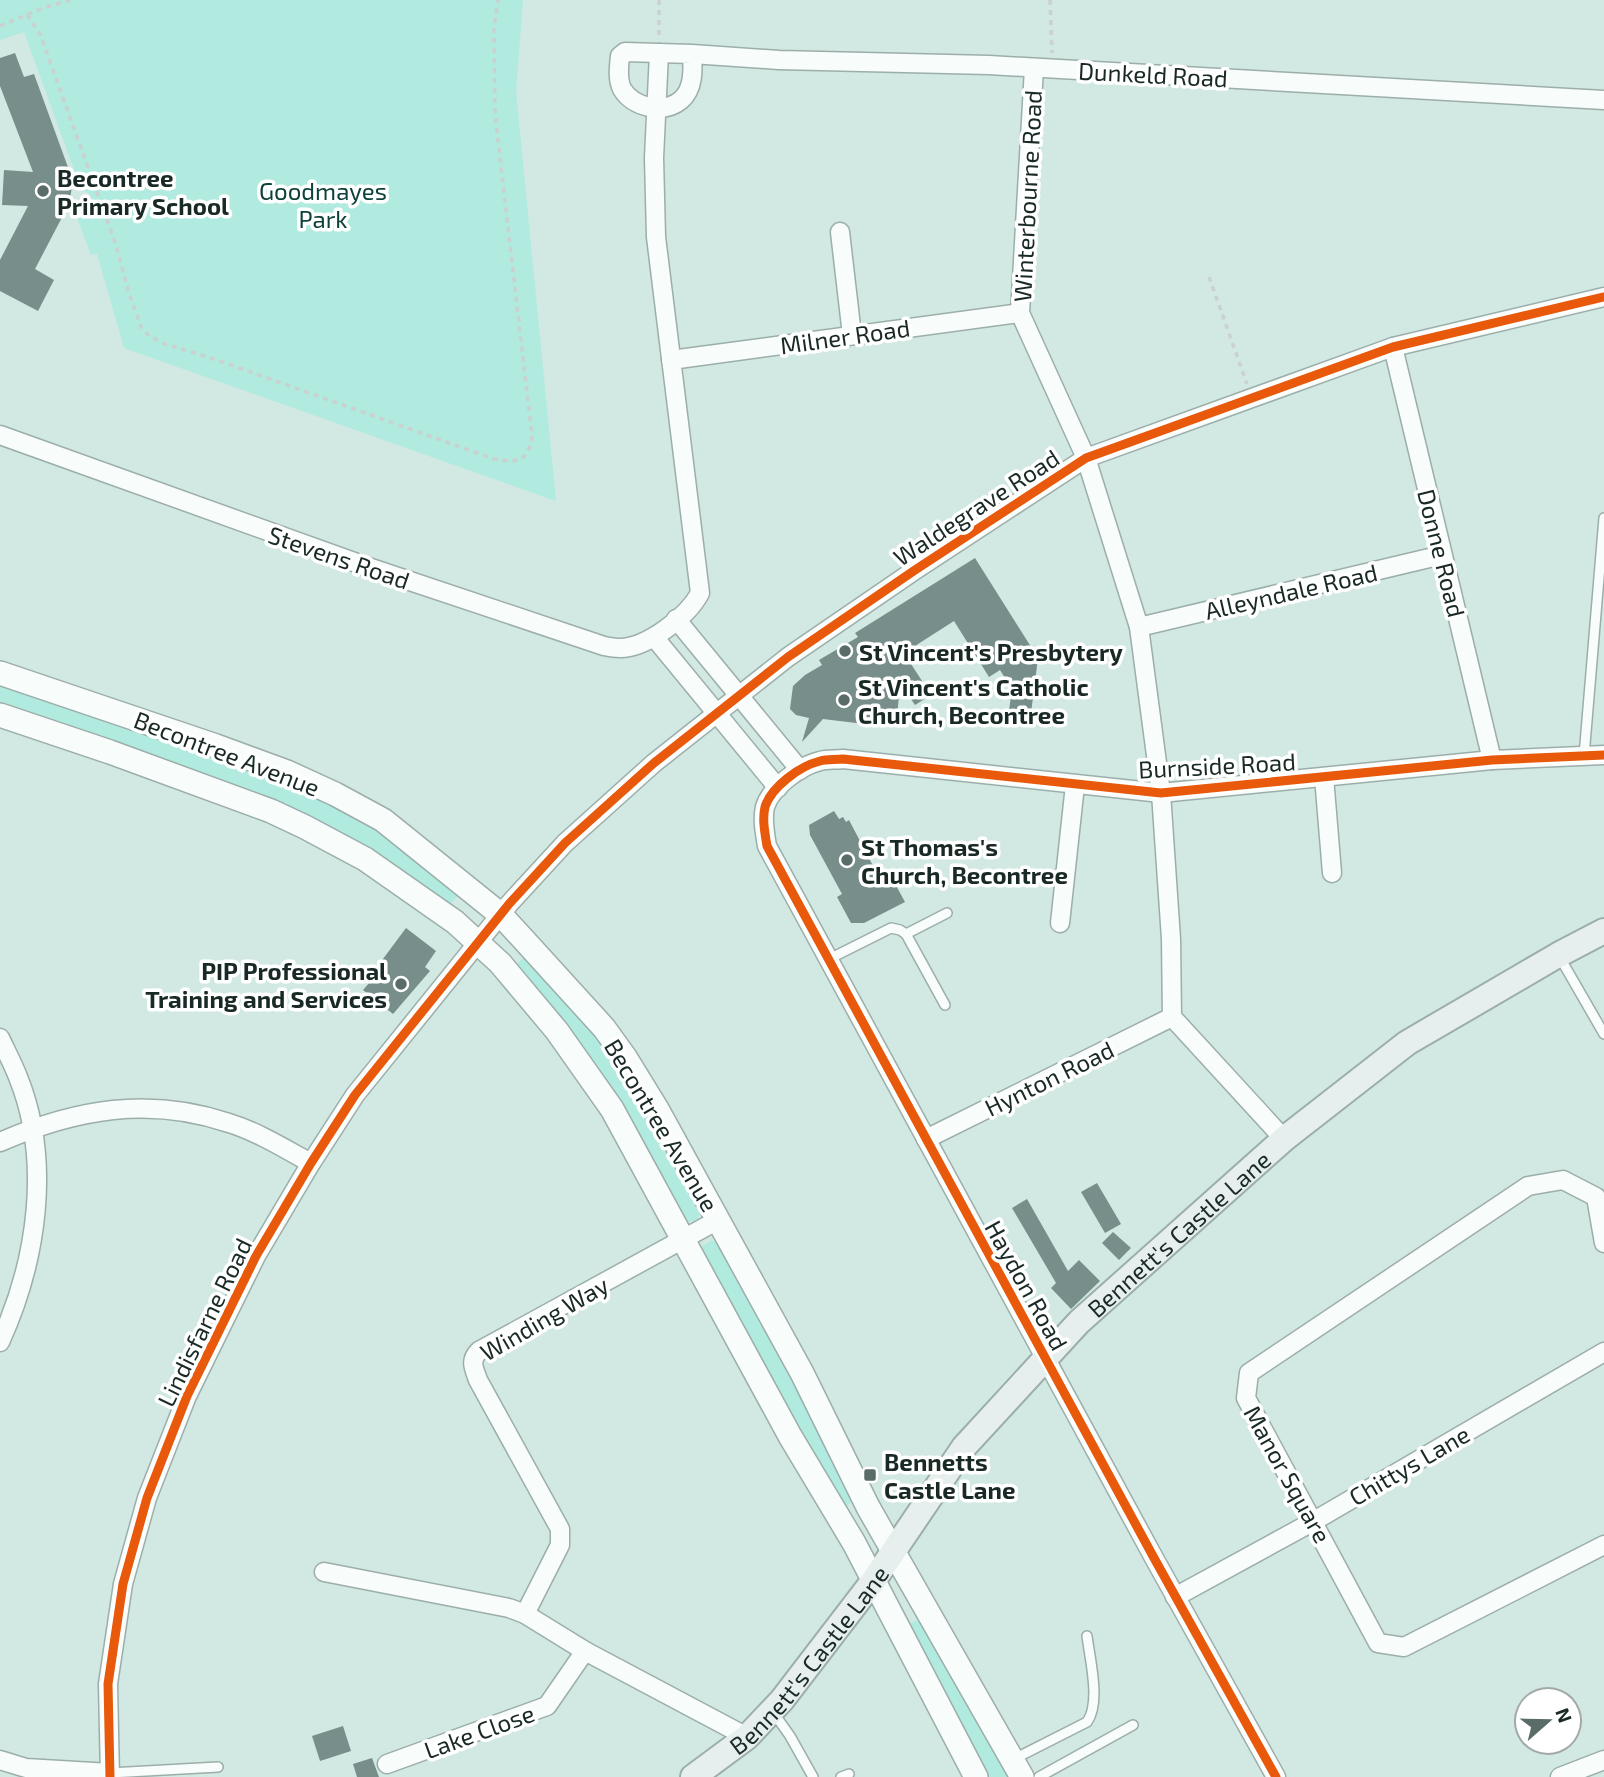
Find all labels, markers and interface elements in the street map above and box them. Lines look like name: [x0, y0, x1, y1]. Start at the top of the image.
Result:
street label: Dunkeld Road: [1077, 56, 1229, 92]
street label: Winterbourne Road: [1007, 89, 1047, 303]
place label: Becontree Primary School: [57, 163, 229, 220]
park label: Goodmayes Park: [259, 176, 387, 233]
marker: Becontree Primary School: [35, 183, 51, 199]
street label: Milner Road: [778, 313, 912, 359]
street label: Waldegrave Road: [888, 443, 1064, 571]
street label: Donne Road: [1412, 486, 1472, 620]
street label: Stevens Road: [265, 519, 413, 595]
street label: Alleyndale Road: [1202, 557, 1380, 625]
place label: St Vincent's Presbytery: [859, 637, 1123, 666]
marker: St Vincent's Presbytery: [837, 643, 853, 659]
place label: St Vincent's Catholic Church, Becontree: [858, 672, 1089, 729]
marker: St Vincent's Catholic Church, Becontree: [836, 692, 852, 708]
street label: Becontree Avenue: [130, 704, 324, 802]
street label: Burnside Road: [1138, 746, 1296, 784]
place label: St Thomas's Church, Becontree: [861, 832, 1068, 889]
marker: St Thomas's Church, Becontree: [839, 852, 855, 868]
place label: PIP Professional Training and Services: [145, 956, 387, 1013]
marker: PIP Professional Training and Services: [393, 976, 409, 992]
street label: Becontree Avenue: [599, 1033, 725, 1217]
street label: Hynton Road: [980, 1034, 1118, 1122]
street label: Bennett's Castle Lane: [1081, 1144, 1276, 1323]
street label: Haydon Road: [979, 1215, 1075, 1355]
street label: Lindisfarne Road: [151, 1233, 257, 1411]
street label: Winding Way: [475, 1270, 613, 1366]
street label: Manor Square: [1238, 1400, 1338, 1548]
street label: Chittys Lane: [1344, 1419, 1474, 1511]
place label: Bennetts Castle Lane: [884, 1447, 1015, 1504]
marker: Bennetts Castle Lane: [862, 1467, 878, 1483]
street label: Bennett's Castle Lane: [723, 1560, 894, 1760]
north arrow: [1513, 1686, 1583, 1756]
street label: Lake Close: [420, 1698, 538, 1764]
text: N: [1551, 1705, 1578, 1725]

